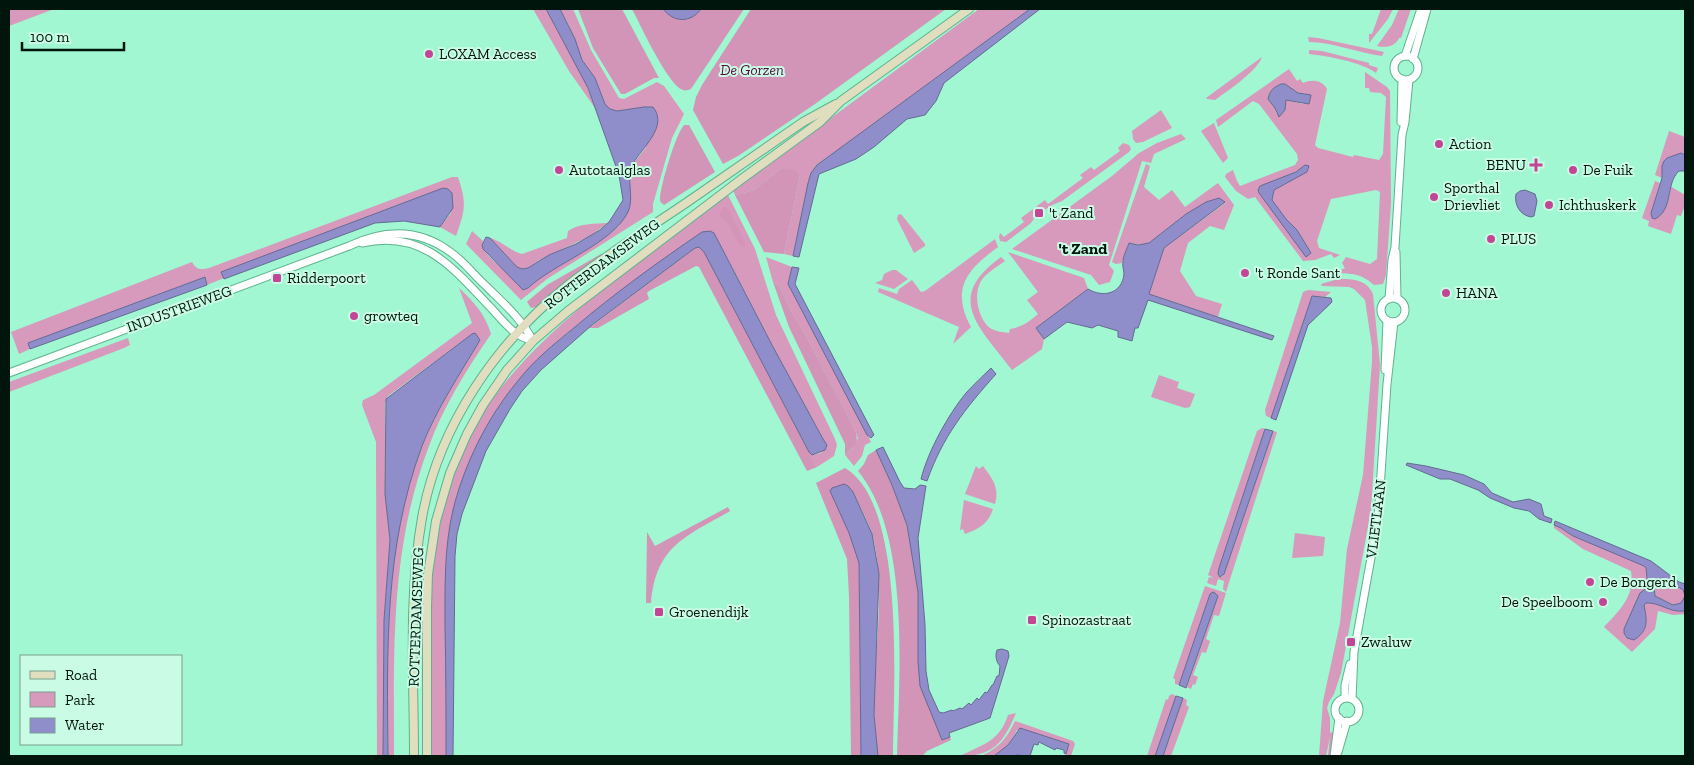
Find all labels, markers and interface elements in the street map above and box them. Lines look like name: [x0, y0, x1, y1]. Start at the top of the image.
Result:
scale bar: [22, 20, 125, 52]
text: 100 m: [30, 28, 69, 46]
place label: LOXAM Access: [439, 45, 537, 63]
marker: LOXAM Access: [423, 48, 435, 60]
park label: De Gorzen: [720, 61, 784, 79]
place label: Action: [1449, 135, 1492, 153]
marker: Action: [1433, 138, 1445, 150]
place label: BENU: [1486, 156, 1526, 174]
marker: BENU: [1530, 159, 1542, 171]
place label: Autotaalglas: [569, 161, 650, 179]
place label: De Fuik: [1583, 161, 1633, 179]
marker: Autotaalglas: [553, 164, 565, 176]
marker: De Fuik: [1567, 164, 1579, 176]
place label: Sporthal Drievliet: [1444, 179, 1501, 214]
marker: Sporthal Drievliet: [1428, 191, 1440, 203]
place label: Ichthuskerk: [1559, 196, 1637, 214]
marker: Ichthuskerk: [1543, 199, 1555, 211]
place label: 't Zand: [1049, 204, 1094, 222]
marker: 't Zand: [1033, 207, 1045, 219]
street label: ROTTERDAMSEWEG: [541, 215, 663, 313]
place label: PLUS: [1501, 230, 1536, 248]
marker: PLUS: [1485, 233, 1497, 245]
district label: 't Zand: [1059, 239, 1107, 258]
place label: 't Ronde Sant: [1255, 264, 1341, 282]
marker: 't Ronde Sant: [1239, 267, 1251, 279]
place label: Ridderpoort: [287, 269, 366, 287]
marker: Ridderpoort: [271, 272, 283, 284]
street label: INDUSTRIEWEG: [124, 282, 234, 336]
place label: HANA: [1456, 284, 1498, 302]
marker: HANA: [1440, 287, 1452, 299]
place label: growteq: [364, 307, 418, 325]
marker: growteq: [348, 310, 360, 322]
street label: VLIETLAAN: [1362, 478, 1390, 561]
street label: ROTTERDAMSEWEG: [405, 547, 427, 687]
place label: De Bongerd: [1600, 573, 1677, 591]
marker: De Bongerd: [1584, 576, 1596, 588]
place label: De Speelboom: [1501, 593, 1593, 611]
marker: De Speelboom: [1597, 596, 1609, 608]
place label: Groenendijk: [669, 603, 749, 621]
marker: Groenendijk: [653, 606, 665, 618]
place label: Spinozastraat: [1042, 611, 1132, 629]
marker: Spinozastraat: [1026, 614, 1038, 626]
place label: Zwaluw: [1361, 633, 1412, 651]
marker: Zwaluw: [1345, 636, 1357, 648]
legend: [20, 655, 182, 745]
text: Road: [65, 666, 98, 684]
text: Park: [65, 691, 95, 709]
text: Water: [65, 716, 105, 734]

